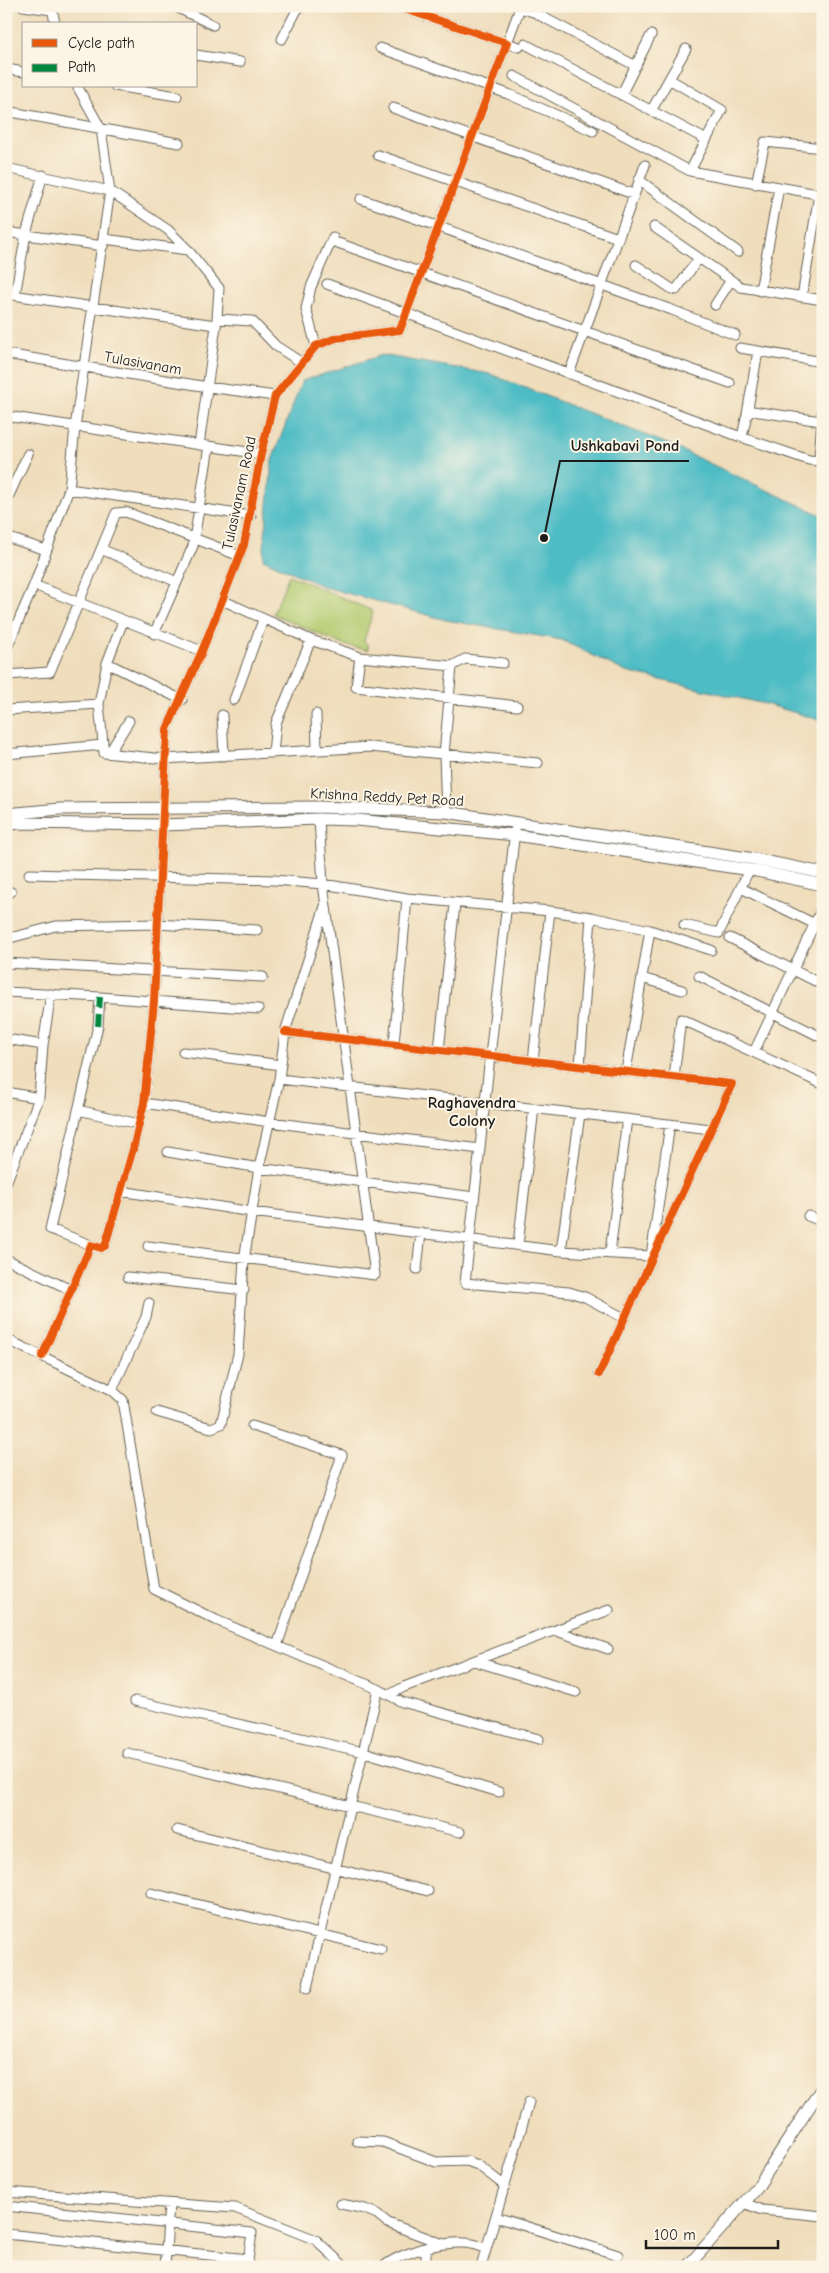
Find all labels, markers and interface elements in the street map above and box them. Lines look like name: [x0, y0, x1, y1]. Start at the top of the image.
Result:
legend: [22, 22, 198, 88]
text: Cycle path: [68, 34, 135, 52]
text: Path: [68, 58, 96, 76]
street label: Tulasivanam: [103, 347, 183, 379]
callout: Ushkabavi Pond: [560, 430, 689, 461]
street label: Tulasivanam Road: [218, 435, 260, 551]
text: Ushkabavi Pond: [571, 437, 679, 455]
street label: Krishna Reddy Pet Road: [310, 784, 464, 810]
district label: Raghavendra Colony: [428, 1094, 516, 1130]
scale bar: [646, 2218, 779, 2250]
text: 100 m: [654, 2226, 696, 2244]

